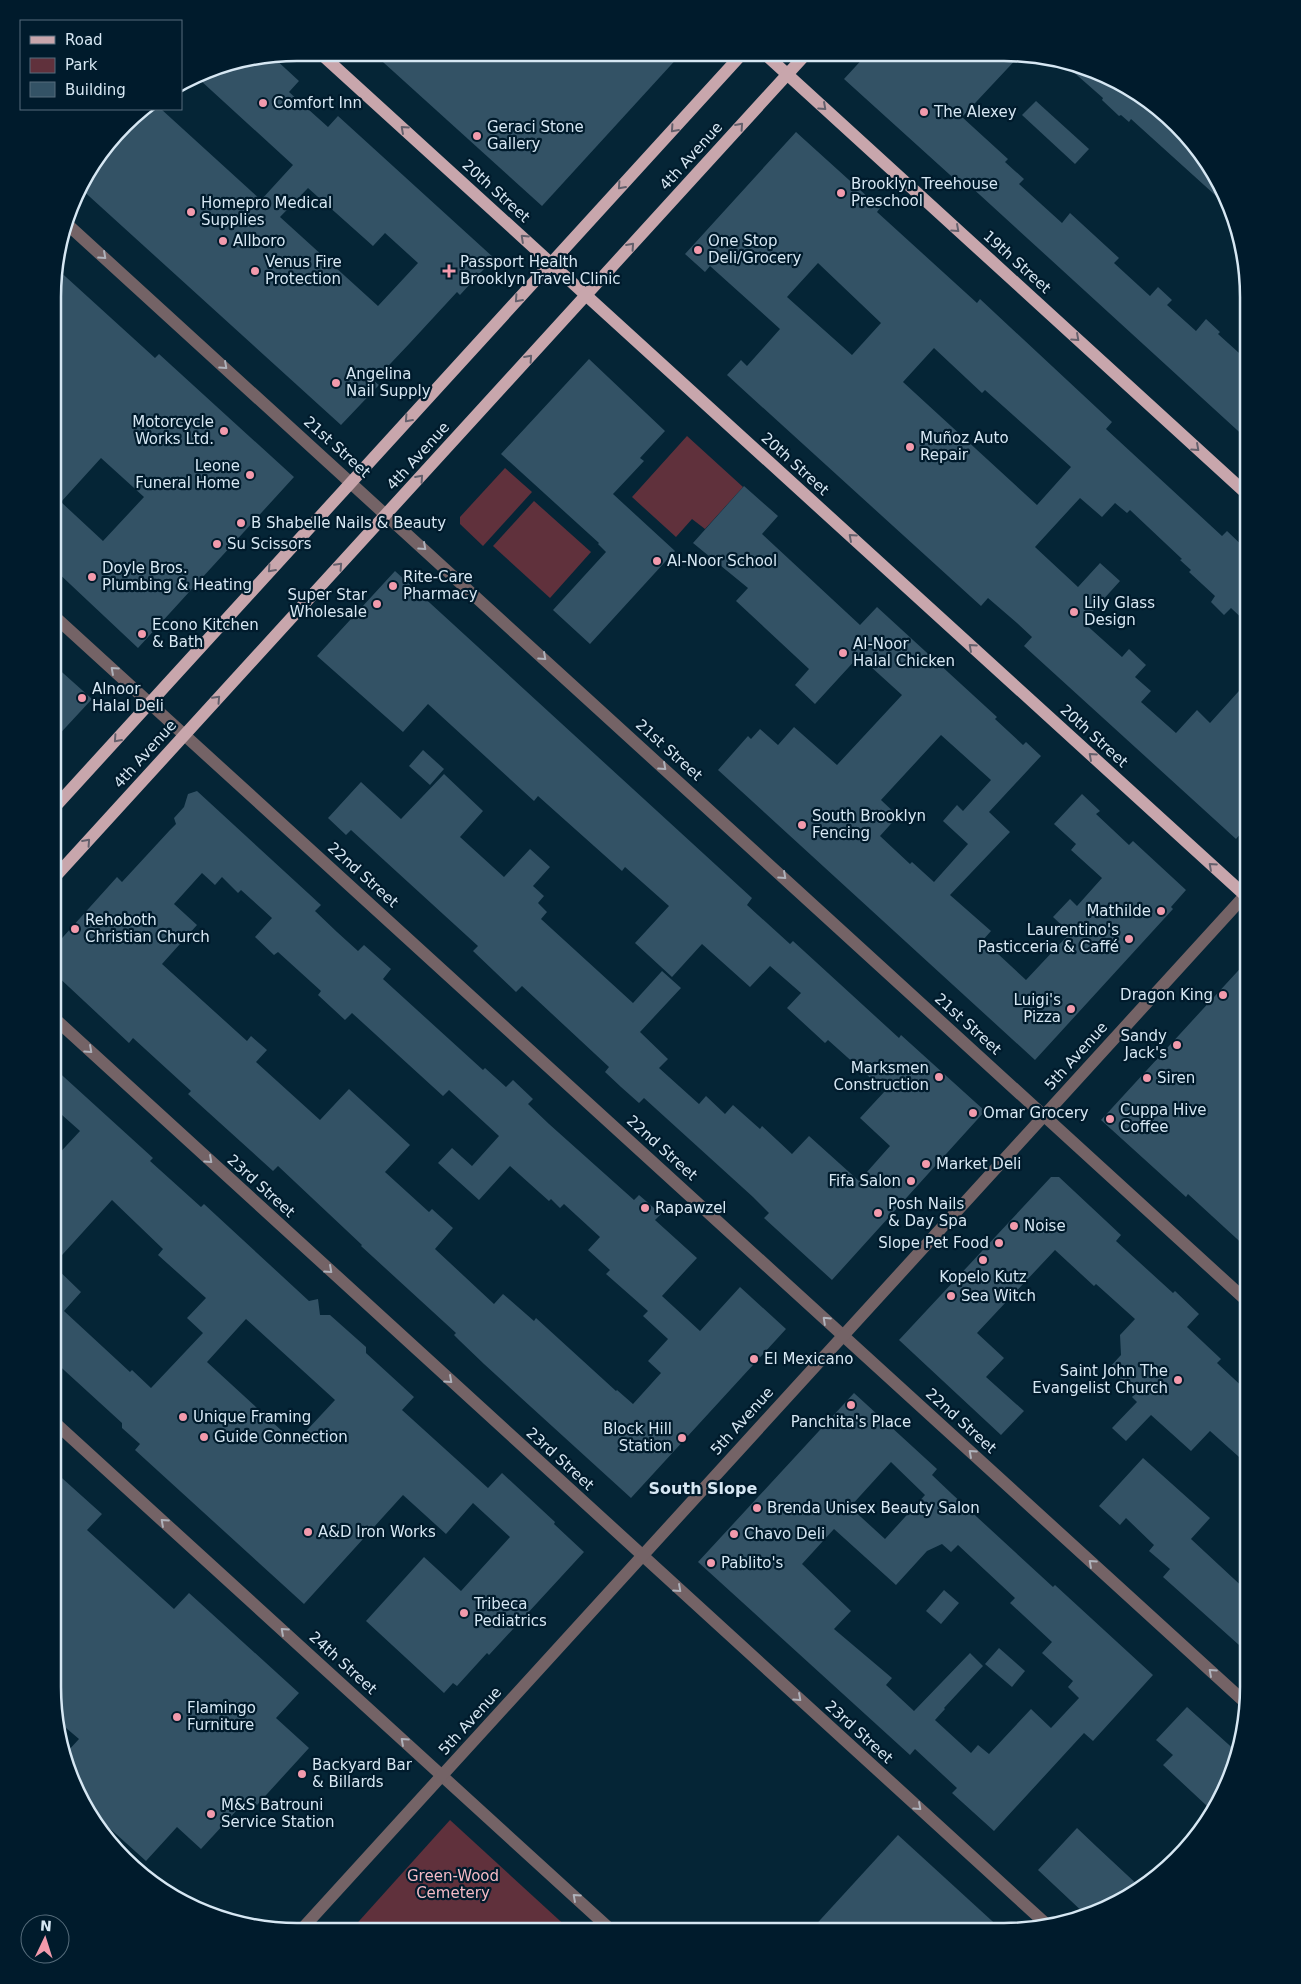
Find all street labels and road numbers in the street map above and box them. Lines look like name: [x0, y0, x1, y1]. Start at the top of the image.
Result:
street label: 4th Avenue: [656, 118, 726, 194]
street label: 20th Street: [458, 156, 534, 226]
street label: 19th Street: [979, 227, 1055, 297]
street label: 21st Street: [300, 412, 374, 482]
street label: 4th Avenue: [383, 418, 453, 494]
street label: 20th Street: [757, 429, 833, 499]
street label: 20th Street: [1056, 701, 1132, 771]
street label: 21st Street: [632, 715, 706, 785]
street label: 4th Avenue: [110, 716, 180, 792]
street label: 22nd Street: [324, 839, 402, 911]
street label: 21st Street: [931, 989, 1005, 1059]
street label: 5th Avenue: [1041, 1018, 1111, 1094]
street label: 22nd Street: [623, 1112, 701, 1184]
street label: 23rd Street: [223, 1151, 299, 1221]
street label: 5th Avenue: [707, 1383, 777, 1459]
street label: 22nd Street: [922, 1385, 1000, 1457]
street label: 23rd Street: [522, 1424, 598, 1494]
street label: 24th Street: [305, 1628, 381, 1698]
street label: 5th Avenue: [435, 1683, 505, 1759]
street label: 23rd Street: [821, 1697, 897, 1767]

